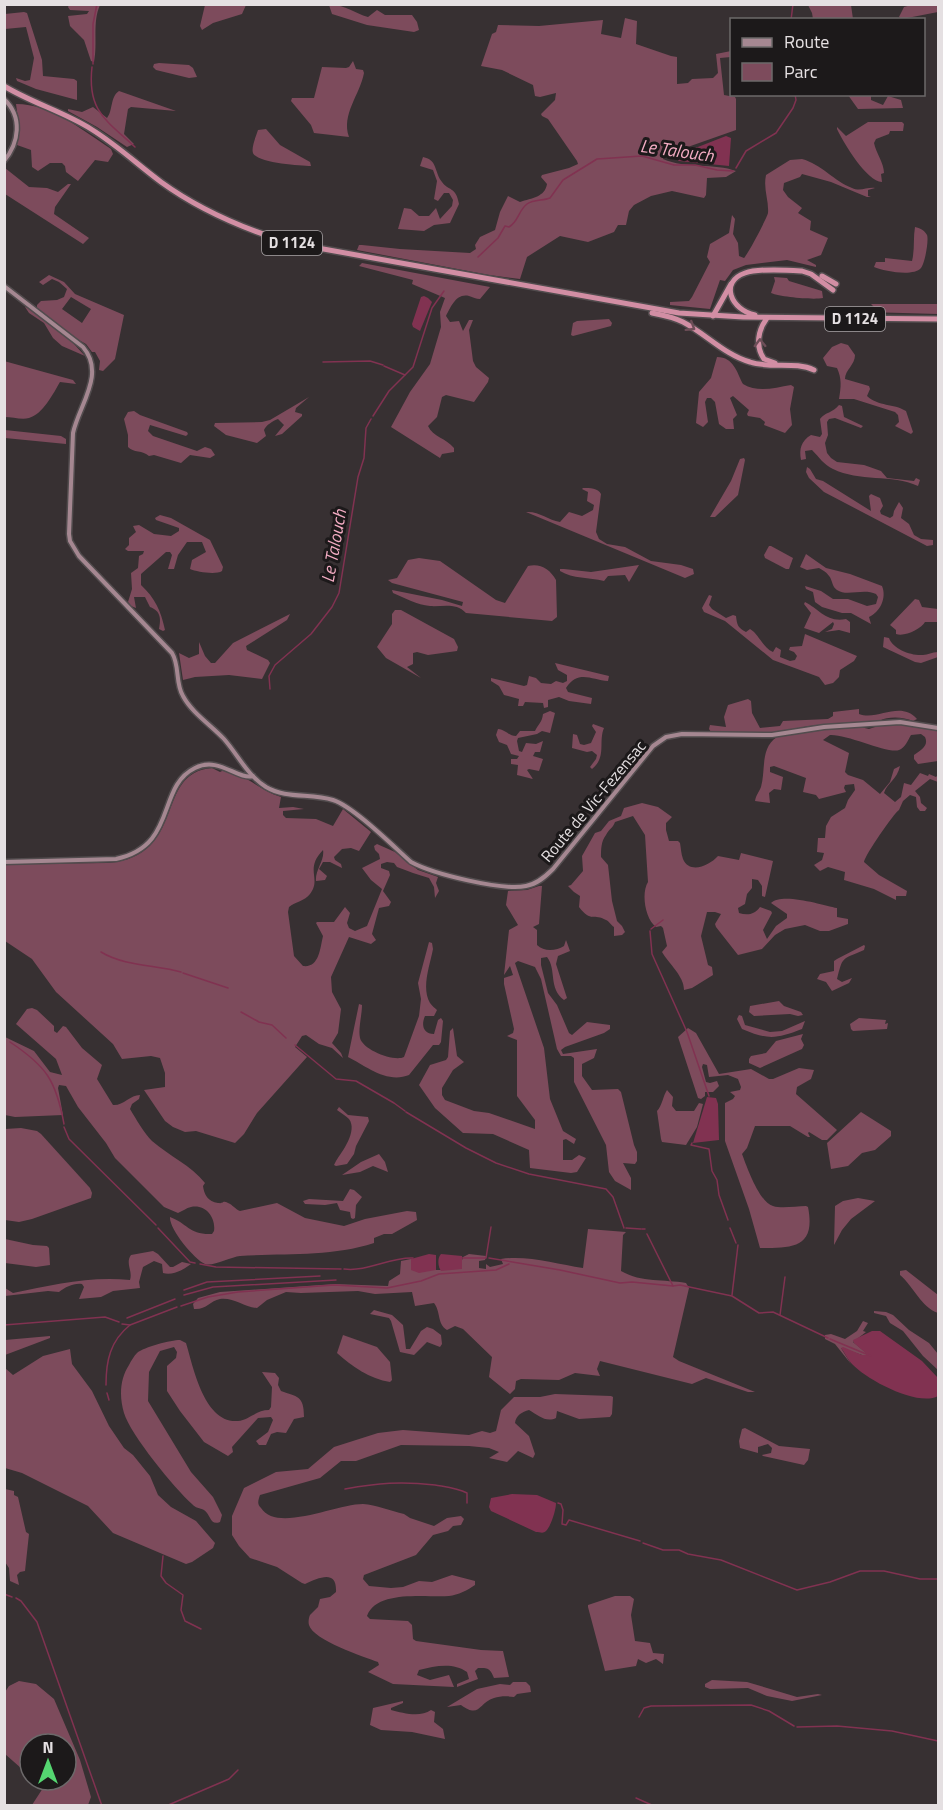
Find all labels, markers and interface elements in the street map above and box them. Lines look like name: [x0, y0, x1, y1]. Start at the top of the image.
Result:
legend: [730, 18, 925, 96]
text: Route: [784, 28, 829, 55]
text: Parc: [784, 58, 818, 85]
water label: Le Talouch: [639, 132, 717, 169]
road number: D 1124: [262, 231, 322, 255]
road number: D 1124: [825, 307, 885, 331]
one-way arrow: [685, 320, 695, 332]
one-way arrow: [754, 338, 766, 347]
water label: Le Talouch: [314, 506, 353, 585]
street label: Route de Vic-Fezensac: [535, 735, 651, 867]
north arrow: [18, 1732, 78, 1792]
text: N: [42, 1735, 54, 1759]

